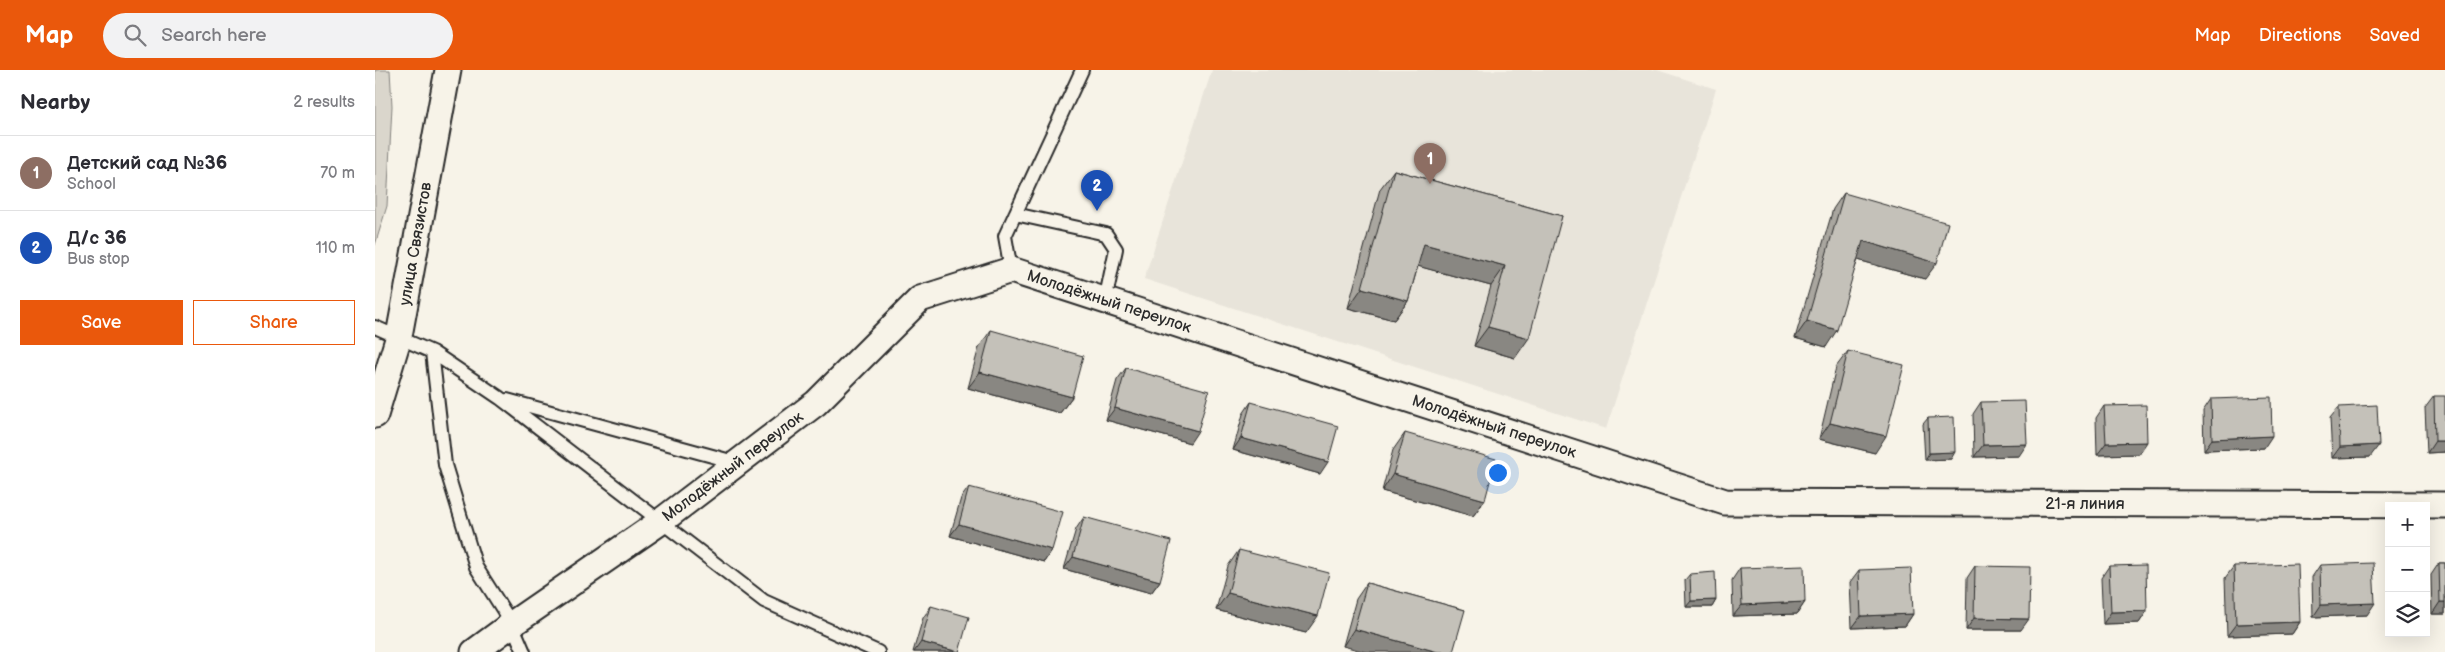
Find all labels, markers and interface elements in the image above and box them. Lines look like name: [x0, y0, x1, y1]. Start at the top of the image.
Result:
search box: [103, 13, 453, 58]
text: Map: [25, 21, 73, 50]
icon: search: [121, 21, 149, 49]
text: Search here: [161, 24, 267, 47]
text: Map: [2195, 25, 2231, 46]
text: Directions: [2259, 25, 2341, 46]
text: Saved: [2369, 25, 2420, 46]
text: Nearby: [20, 90, 90, 115]
text: 2 results: [293, 93, 355, 112]
pin: 1: [1414, 143, 1446, 184]
text: Детский сад №36: [67, 152, 227, 175]
text: 1: [33, 164, 39, 183]
text: 70 m: [320, 164, 355, 183]
pin: 2: [1081, 170, 1113, 211]
text: School: [67, 175, 116, 194]
street label: улица Связистов: [396, 180, 436, 307]
text: Д/с 36: [67, 227, 127, 250]
text: 2: [31, 239, 41, 258]
text: 110 m: [316, 239, 355, 258]
text: Bus stop: [67, 250, 130, 269]
street label: Молодёжный переулок: [1024, 266, 1194, 338]
button: Save: [20, 300, 183, 345]
button: Share: [193, 300, 355, 345]
street label: Молодёжный переулок: [1409, 391, 1579, 463]
street label: Молодёжный переулок: [659, 407, 808, 526]
your location: [1485, 460, 1511, 486]
street label: 21-я линия: [2045, 495, 2125, 514]
map controls: [2385, 502, 2430, 637]
button: +: [2385, 502, 2430, 547]
button: −: [2385, 547, 2430, 592]
button: layers: [2385, 592, 2430, 637]

